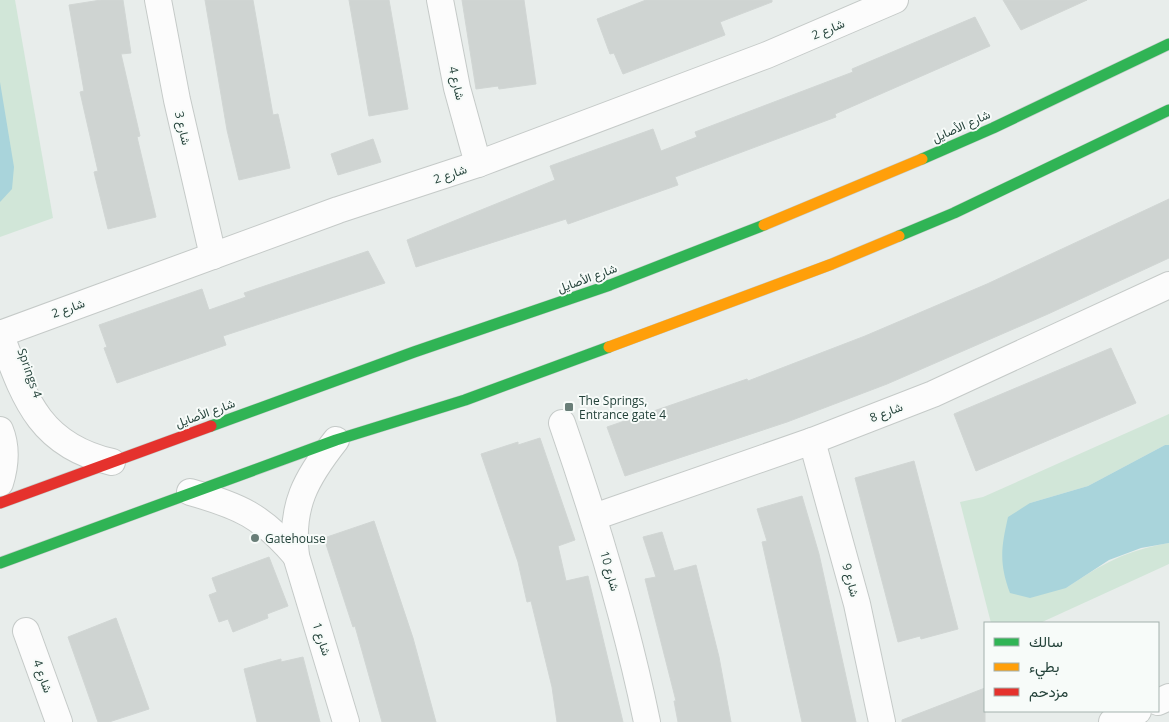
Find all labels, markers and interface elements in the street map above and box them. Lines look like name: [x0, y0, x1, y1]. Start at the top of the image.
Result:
street label: شارع 2: [809, 15, 847, 44]
street label: شارع 4: [444, 64, 469, 102]
street label: شارع الأصايل: [929, 106, 993, 147]
street label: شارع 3: [170, 109, 195, 147]
street label: شارع 2: [431, 160, 469, 189]
street label: شارع الأصايل: [555, 259, 619, 298]
street label: شارع 2: [49, 294, 87, 323]
street label: Springs 4: [14, 346, 46, 400]
place label: The Springs, Entrance gate 4: [579, 392, 666, 423]
street label: شارع الأصايل: [173, 394, 237, 433]
street label: شارع 8: [867, 398, 905, 427]
marker: The Springs, Entrance gate 4: [563, 401, 575, 413]
place label: Gatehouse: [265, 530, 326, 547]
marker: Gatehouse: [249, 532, 261, 544]
street label: شارع 10: [595, 549, 624, 593]
street label: شارع 9: [837, 561, 864, 599]
street label: شارع 1: [308, 620, 335, 658]
legend: [984, 622, 1159, 712]
text: سالك: [1029, 631, 1063, 651]
text: بطيء: [1029, 656, 1059, 680]
street label: شارع 4: [28, 657, 57, 695]
text: مزدحم: [1029, 681, 1068, 702]

